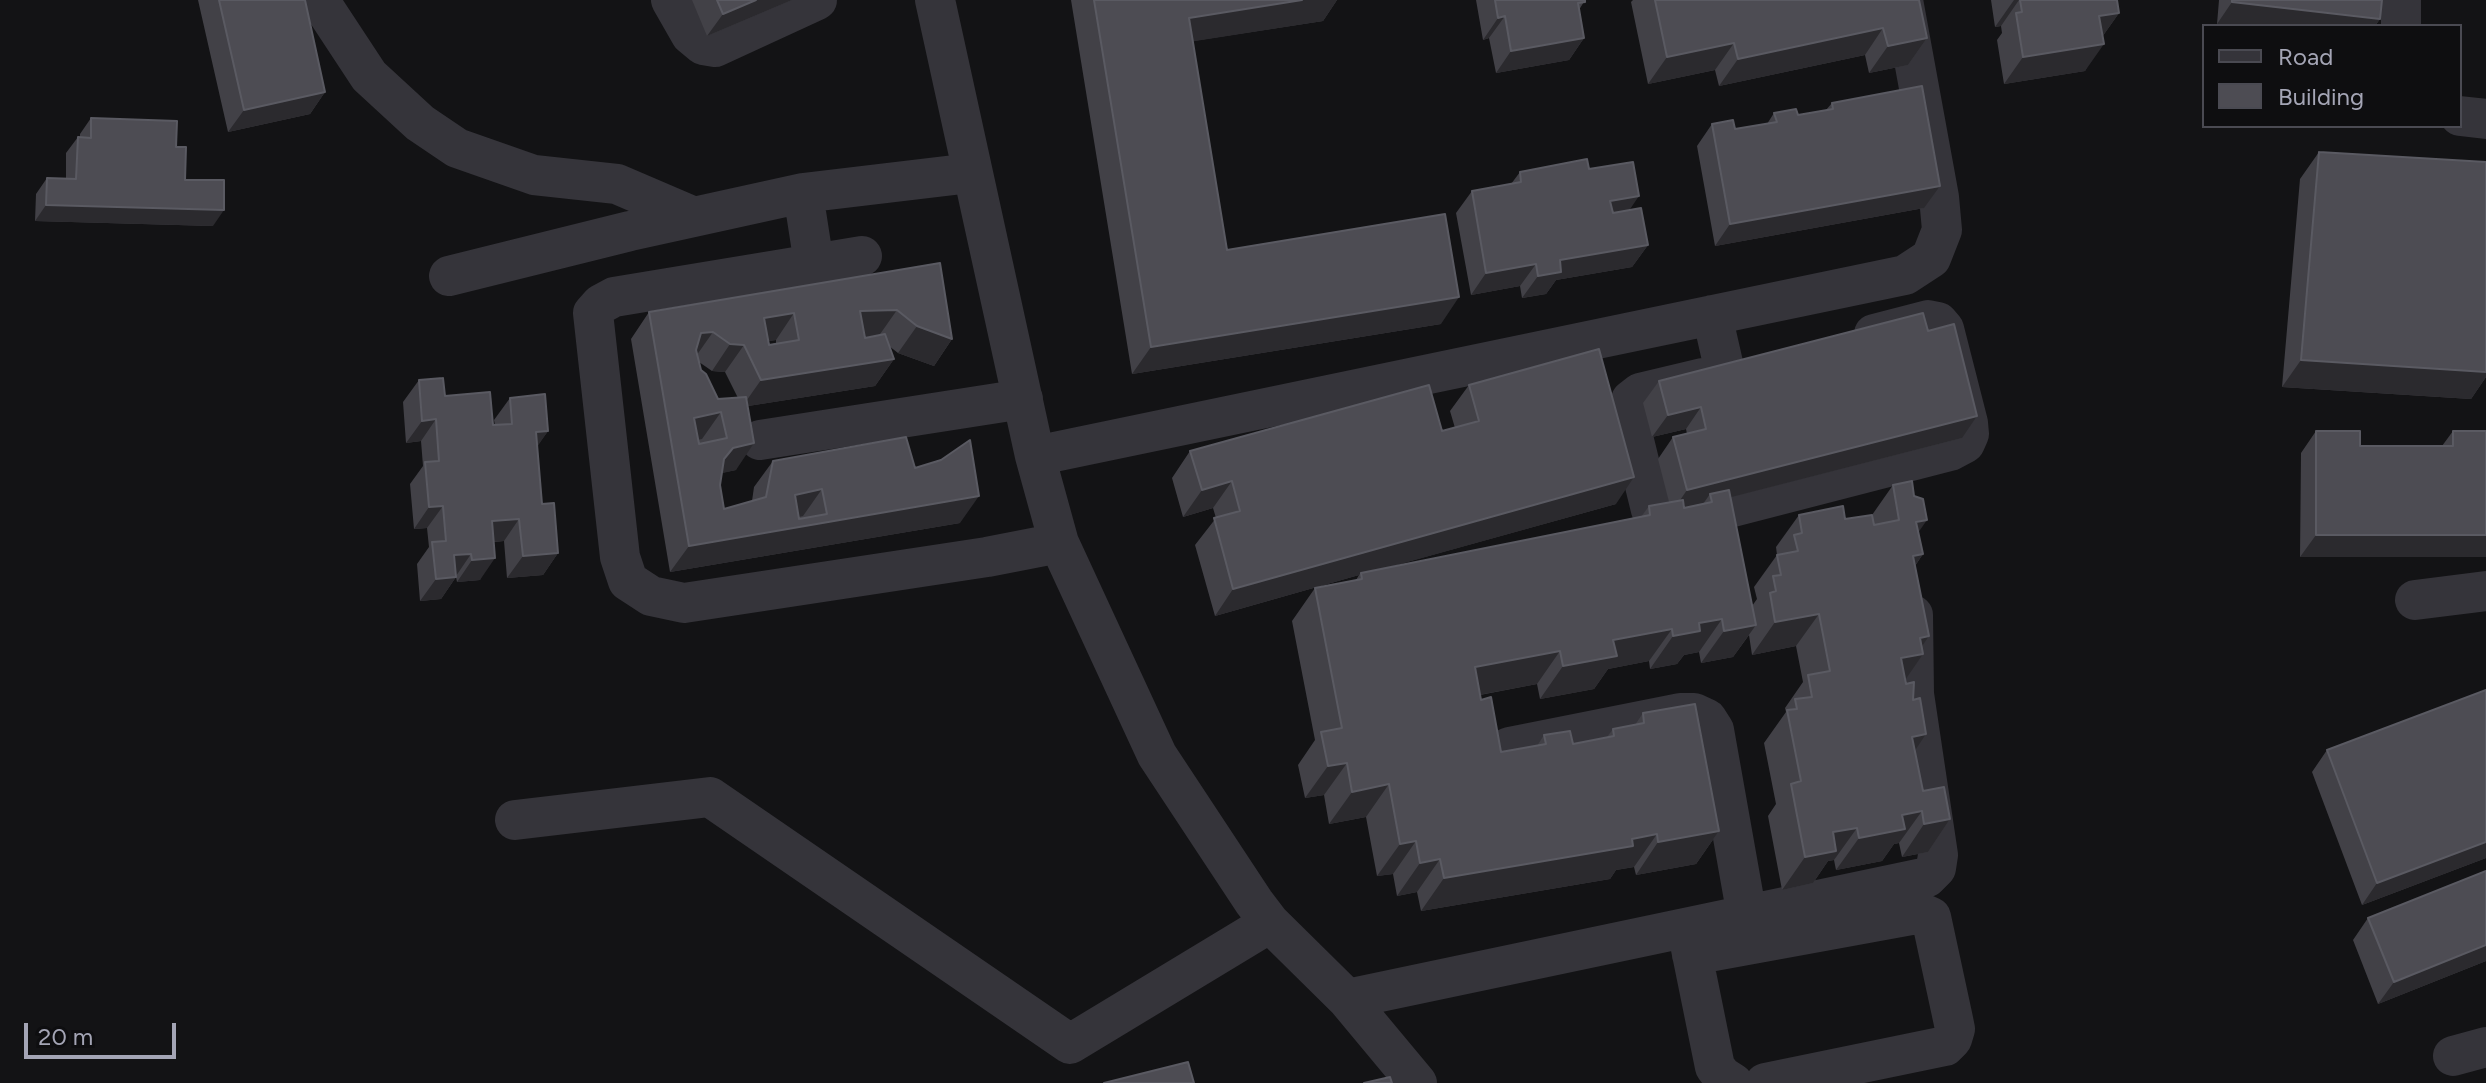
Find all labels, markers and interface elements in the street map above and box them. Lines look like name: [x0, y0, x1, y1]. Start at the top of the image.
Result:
legend: [2202, 24, 2462, 128]
text: Road: [2278, 42, 2333, 71]
text: Building: [2278, 82, 2364, 111]
scale bar: [28, 1007, 180, 1057]
text: 20 m: [38, 1022, 93, 1051]

